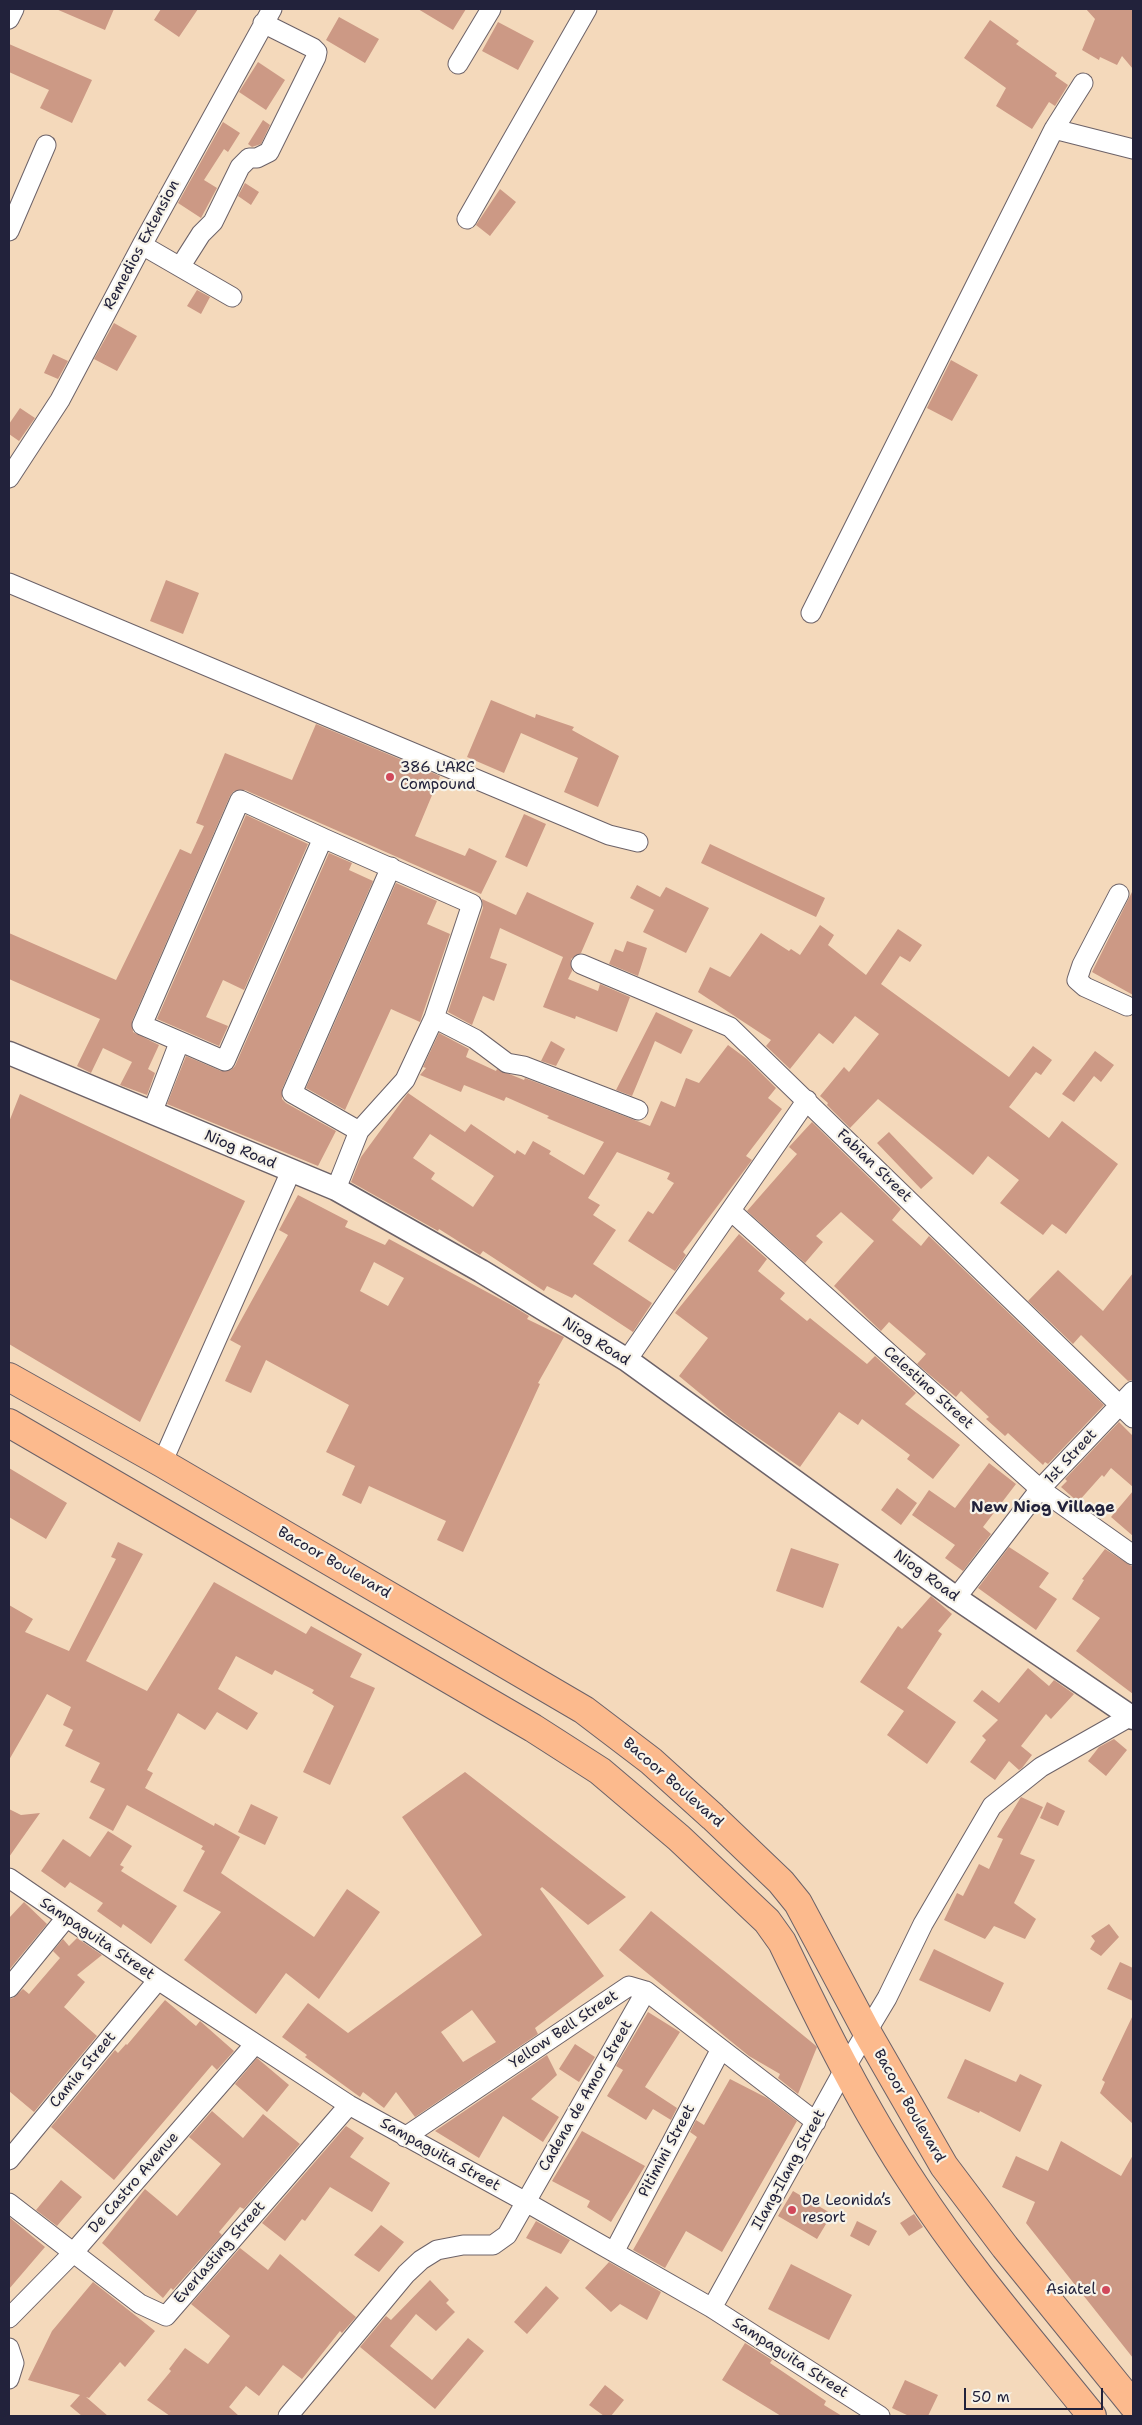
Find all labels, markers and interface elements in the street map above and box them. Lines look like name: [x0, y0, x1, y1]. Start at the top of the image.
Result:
street label: Remedios Extension: [100, 177, 184, 313]
place label: 386 L'ARC Compound: [400, 759, 476, 794]
marker: 386 L'ARC Compound: [384, 771, 396, 783]
street label: Fabian Street: [833, 1126, 915, 1206]
street label: Niog Road: [201, 1127, 279, 1173]
street label: Niog Road: [559, 1314, 633, 1370]
street label: Celestino Street: [879, 1343, 977, 1433]
street label: 1st Street: [1041, 1426, 1101, 1488]
district label: New Niog Village: [971, 1498, 1115, 1518]
street label: Bacoor Boulevard: [274, 1523, 394, 1603]
street label: Niog Road: [890, 1546, 962, 1606]
street label: Bacoor Boulevard: [619, 1734, 727, 1832]
street label: Sampaguita Street: [36, 1894, 158, 1984]
street label: Yellow Bell Street: [506, 1987, 622, 2073]
street label: Cadena de Amor Street: [535, 2017, 637, 2175]
street label: Camia Street: [46, 2028, 120, 2112]
street label: Bacoor Boulevard: [869, 2046, 949, 2166]
street label: Pitimini Street: [635, 2102, 699, 2200]
street label: Ilang-Ilang Street: [749, 2107, 829, 2233]
street label: Sampaguita Street: [377, 2115, 503, 2195]
street label: De Castro Avenue: [85, 2129, 183, 2237]
place label: De Leonida’s resort: [802, 2192, 891, 2227]
street label: Everlasting Street: [171, 2198, 269, 2308]
marker: De Leonida’s resort: [786, 2204, 798, 2216]
place label: Asiatel: [1046, 2281, 1096, 2299]
marker: Asiatel: [1100, 2284, 1112, 2296]
street label: Sampaguita Street: [729, 2314, 851, 2402]
scale bar: [967, 2378, 1106, 2410]
text: 50 m: [972, 2387, 1010, 2407]

